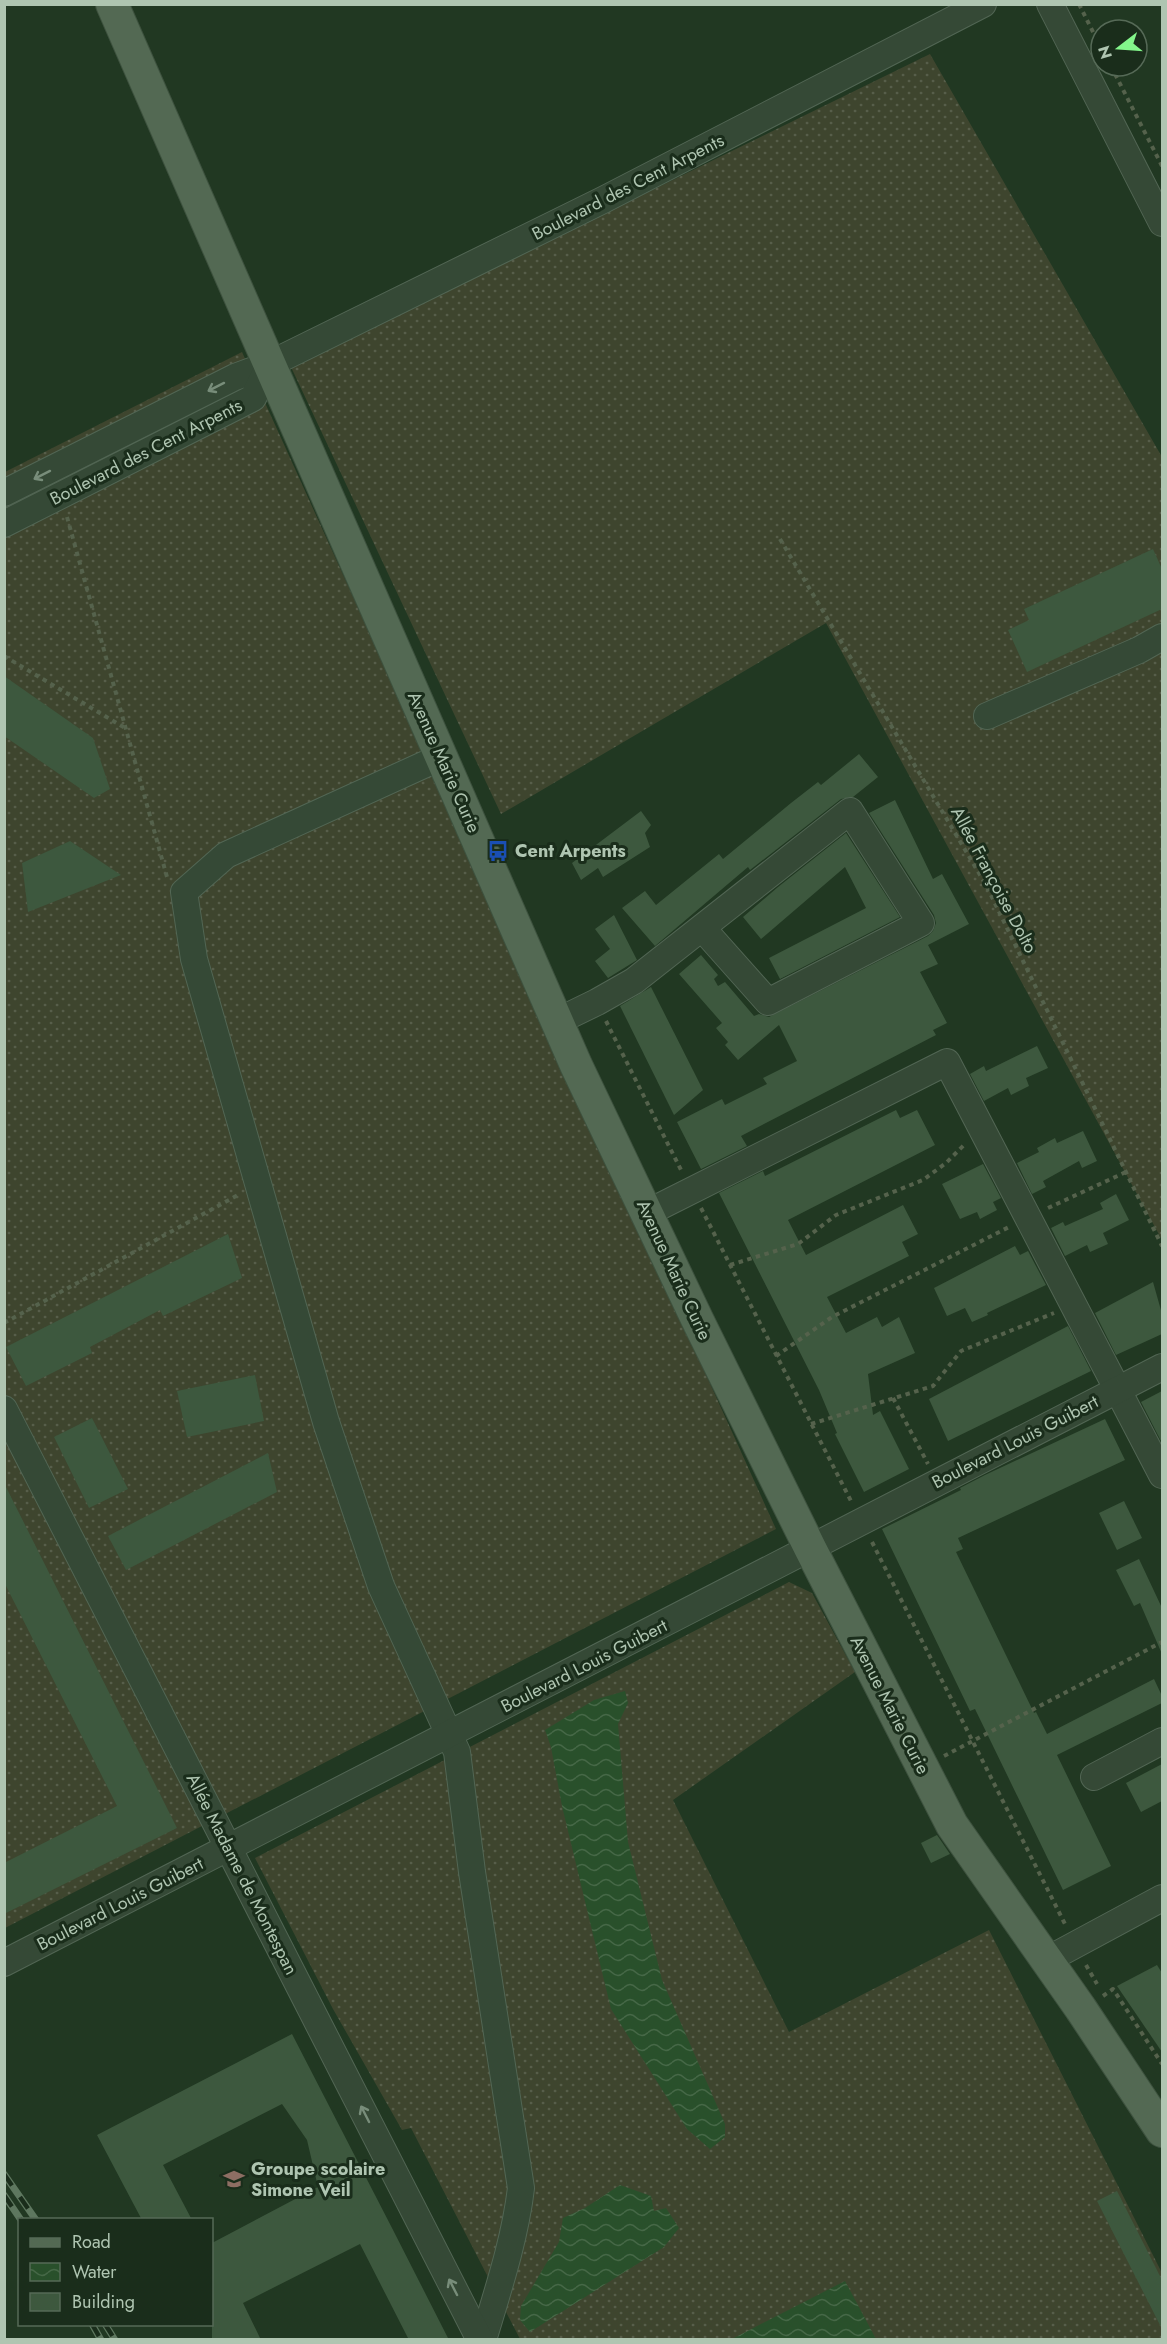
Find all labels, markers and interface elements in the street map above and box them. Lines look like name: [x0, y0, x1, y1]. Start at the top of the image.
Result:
north arrow: [1089, 18, 1149, 78]
text: N: [1092, 43, 1118, 62]
street label: Boulevard des Cent Arpents: [527, 127, 729, 247]
one-way arrow: [207, 381, 225, 393]
street label: Boulevard des Cent Arpents: [45, 392, 247, 512]
one-way arrow: [33, 469, 51, 481]
street label: Avenue Marie Curie: [401, 687, 487, 837]
street label: Allée Françoise Dolto: [944, 802, 1044, 958]
place label: Cent Arpents: [515, 838, 626, 864]
bus stop icon: Cent Arpents: [486, 839, 510, 863]
street label: Avenue Marie Curie: [630, 1196, 718, 1344]
street label: Boulevard Louis Guibert: [927, 1388, 1103, 1495]
street label: Boulevard Louis Guibert: [496, 1612, 672, 1719]
street label: Avenue Marie Curie: [844, 1631, 936, 1779]
street label: Allée Madame de Montespan: [180, 1769, 304, 1979]
street label: Boulevard Louis Guibert: [32, 1850, 208, 1957]
one-way arrow: [358, 2105, 370, 2123]
place label: Groupe scolaire Simone Veil: [251, 2156, 385, 2203]
school or university icon: Groupe scolaire Simone Veil: [222, 2167, 246, 2191]
legend: [18, 2218, 213, 2326]
text: Road: [72, 2229, 111, 2255]
text: Water: [72, 2259, 117, 2285]
one-way arrow: [447, 2279, 459, 2297]
text: Building: [72, 2289, 135, 2315]

